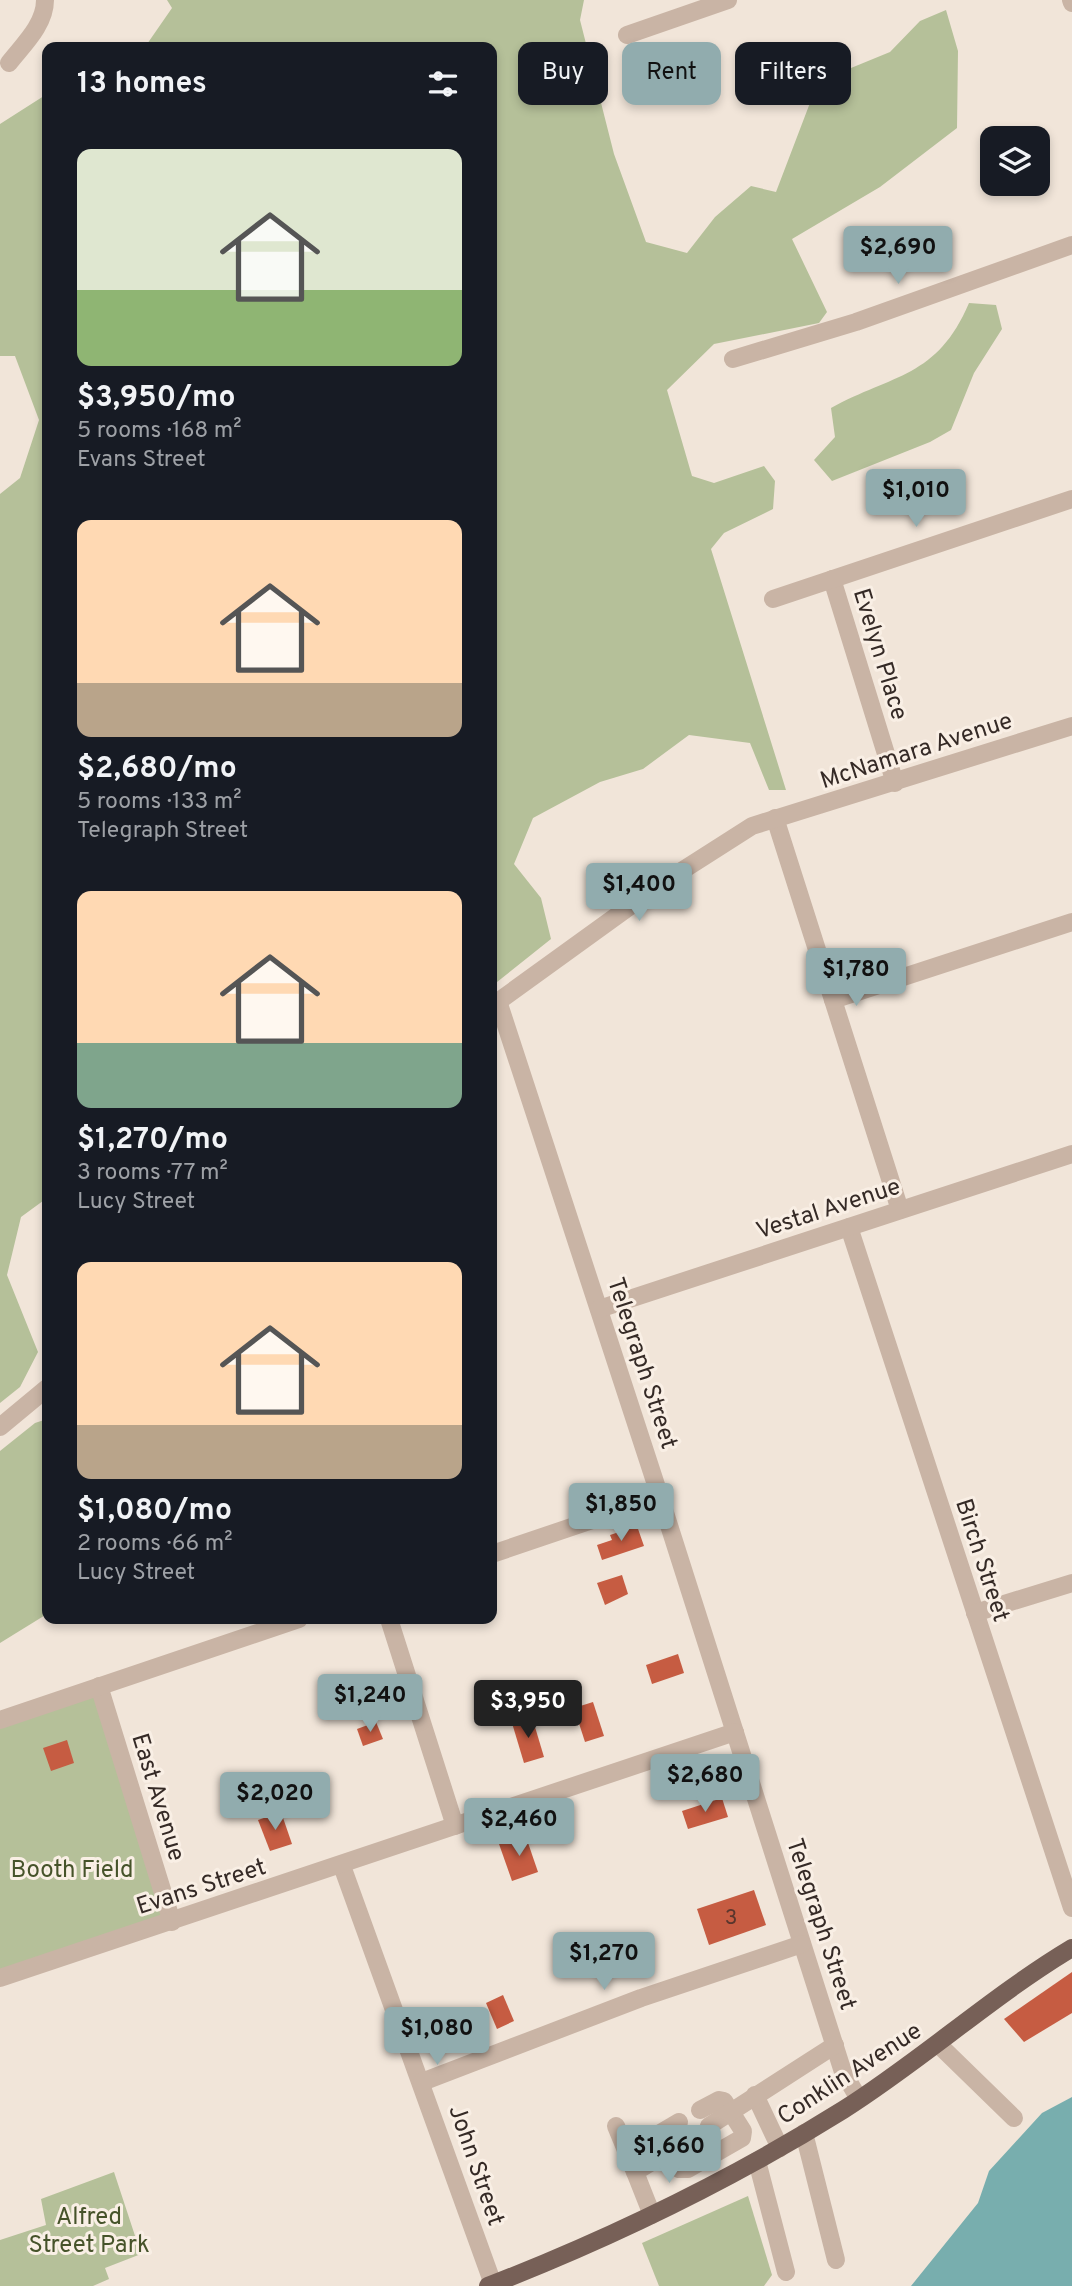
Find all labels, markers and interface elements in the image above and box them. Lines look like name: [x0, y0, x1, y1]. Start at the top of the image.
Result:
chip: Buy: [518, 42, 608, 105]
chip: Rent: [622, 42, 721, 105]
chip: Filters: [735, 42, 851, 105]
icon: filters: [424, 65, 462, 103]
text: 13 homes: [77, 66, 207, 103]
map controls: [980, 126, 1050, 196]
button: layers: [980, 126, 1050, 196]
icon: home: [207, 194, 333, 320]
pin: $2,690: [841, 226, 955, 286]
text: $2,690: [859, 234, 937, 263]
text: $3,950/mo: [77, 380, 235, 417]
text: 5 rooms · 168 m²: [77, 417, 242, 446]
text: Evans Street: [77, 446, 206, 475]
pin: $1,010: [859, 470, 973, 529]
text: $1,010: [882, 477, 950, 506]
icon: home: [207, 565, 333, 691]
street label: Evelyn Place: [845, 585, 913, 724]
street label: McNamara Avenue: [817, 707, 1017, 797]
text: $2,680/mo: [77, 751, 237, 788]
text: 5 rooms · 133 m²: [77, 788, 242, 817]
text: Telegraph Street: [77, 817, 248, 846]
pin: $1,400: [582, 864, 696, 923]
text: $1,400: [602, 871, 676, 900]
icon: home: [207, 936, 333, 1062]
pin: $1,780: [799, 948, 913, 1008]
text: $1,780: [822, 956, 890, 985]
text: $1,270/mo: [77, 1122, 228, 1159]
text: 3 rooms · 77 m²: [77, 1159, 228, 1188]
street label: Vestal Avenue: [753, 1173, 904, 1247]
text: Lucy Street: [77, 1188, 195, 1217]
street label: Telegraph Street: [599, 1274, 683, 1453]
icon: home: [207, 1307, 333, 1433]
pin: $1,850: [564, 1484, 678, 1543]
text: $1,850: [585, 1491, 657, 1520]
text: $1,080/mo: [77, 1493, 232, 1530]
street label: Birch Street: [947, 1495, 1015, 1626]
text: 2 rooms · 66 m²: [77, 1530, 233, 1559]
text: Lucy Street: [77, 1559, 195, 1588]
pin: $1,240: [313, 1674, 427, 1734]
pin: $3,950: [471, 1680, 585, 1740]
text: $1,240: [333, 1682, 407, 1711]
text: $3,950: [490, 1688, 566, 1717]
street label: East Avenue: [123, 1730, 191, 1865]
pin: $2,680: [648, 1755, 762, 1814]
text: $2,680: [666, 1762, 744, 1791]
pin: $2,020: [218, 1772, 332, 1832]
text: $2,020: [236, 1780, 314, 1809]
pin: $2,460: [462, 1798, 576, 1858]
text: $2,460: [480, 1806, 558, 1835]
street label: Telegraph Street: [778, 1835, 862, 2014]
street label: Evans Street: [133, 1853, 270, 1923]
park label: Booth Field: [11, 1856, 133, 1886]
house number: 3: [725, 1905, 737, 1932]
pin: $1,270: [547, 1932, 661, 1992]
text: $1,270: [569, 1940, 639, 1969]
pin: $1,080: [380, 2008, 494, 2067]
text: $1,080: [400, 2015, 474, 2044]
street label: Conklin Avenue: [772, 2017, 928, 2132]
street label: John Street: [440, 2101, 510, 2230]
pin: $1,660: [612, 2126, 726, 2185]
text: $1,660: [633, 2133, 705, 2162]
park label: Alfred Street Park: [28, 2203, 150, 2261]

